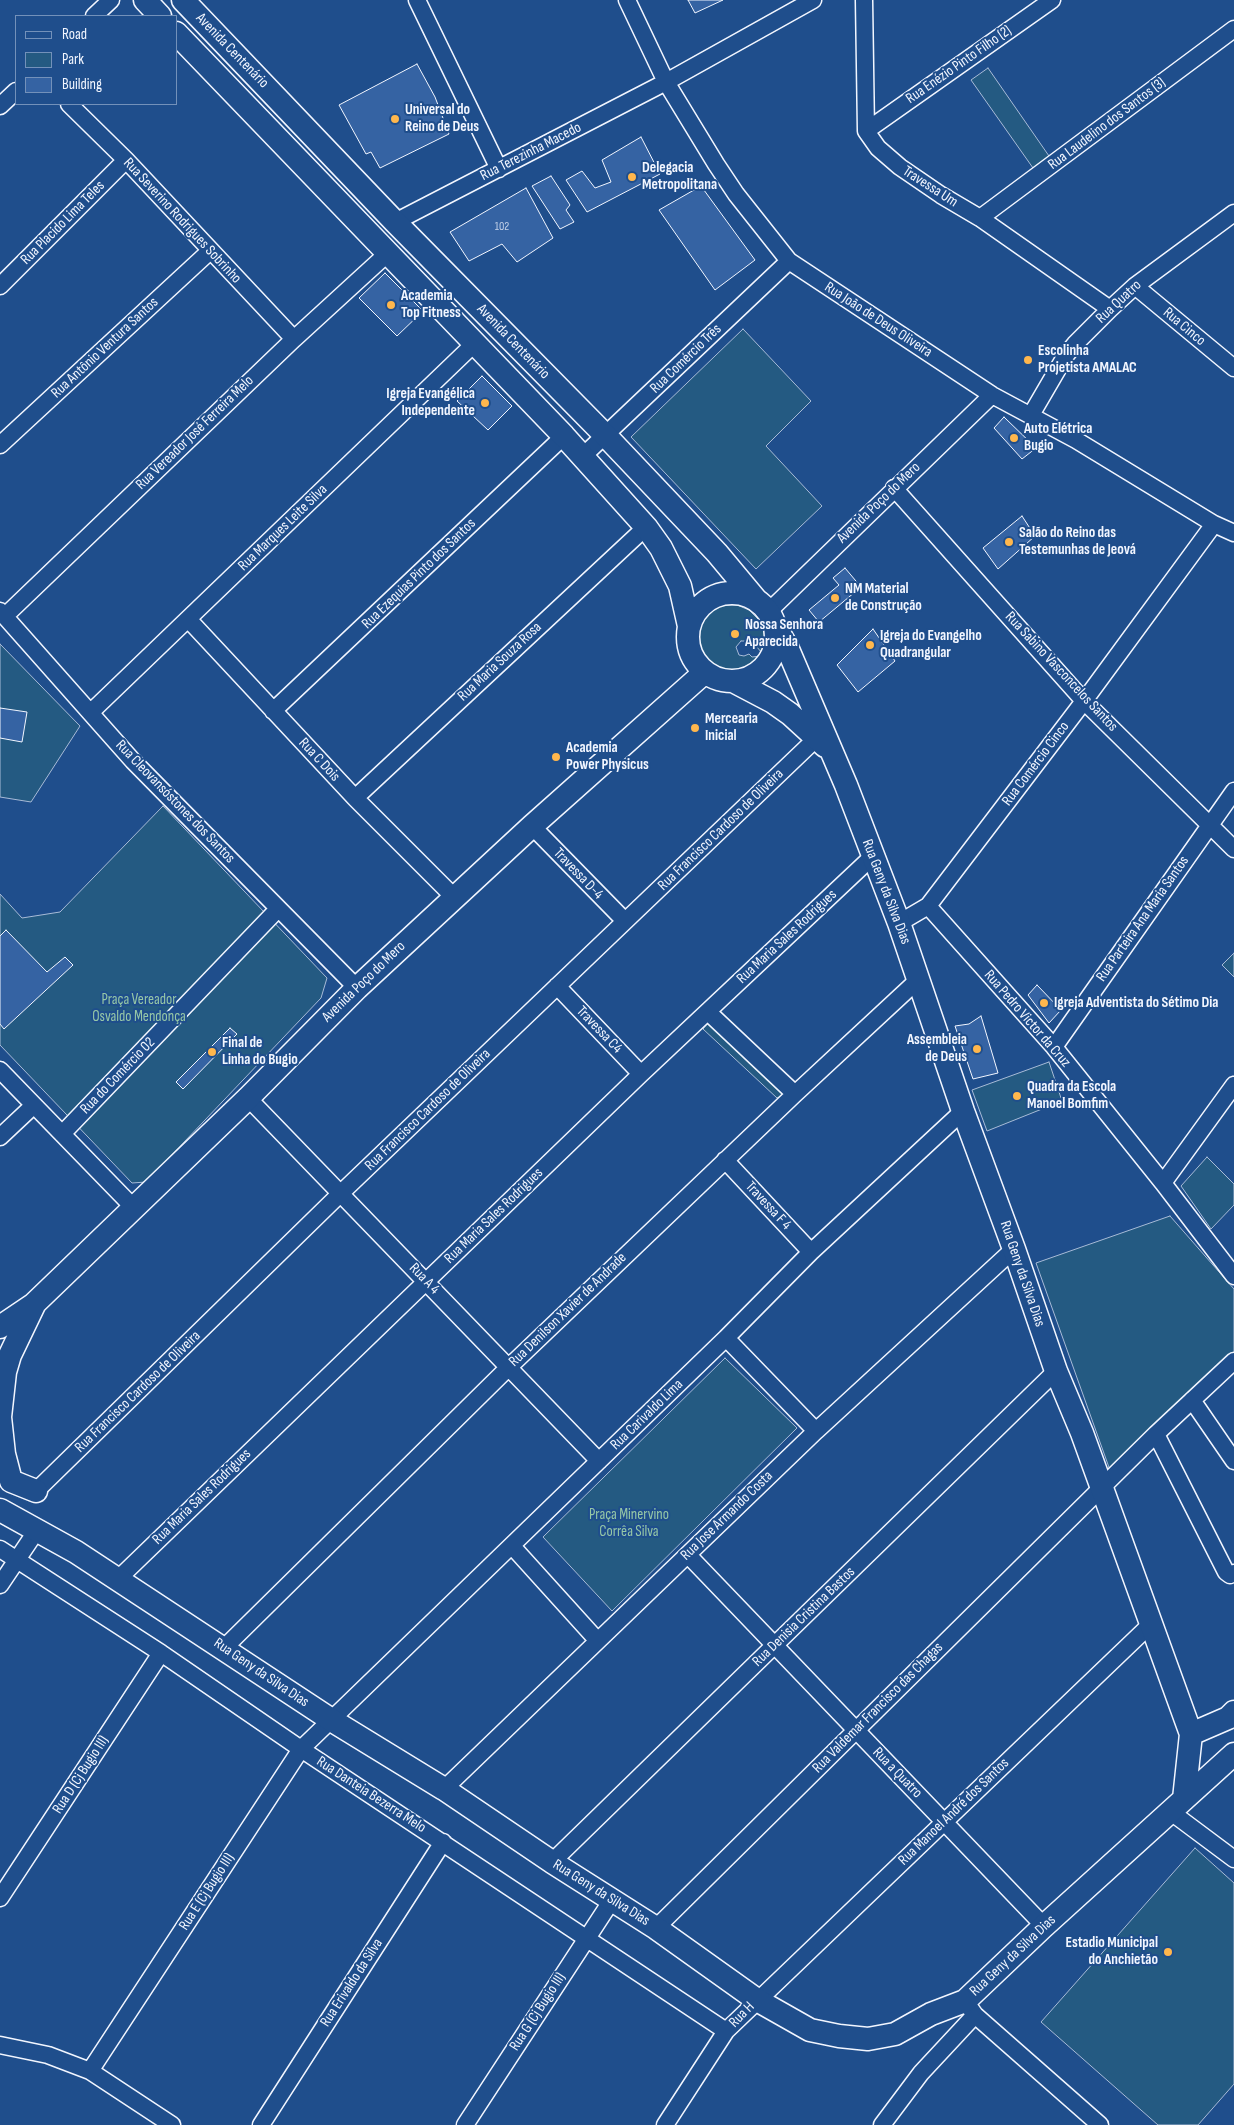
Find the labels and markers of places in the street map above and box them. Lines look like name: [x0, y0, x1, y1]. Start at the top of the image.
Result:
place label: Universal do Reino de Deus: [405, 101, 479, 136]
marker: Universal do Reino de Deus: [389, 113, 401, 125]
place label: Delegacia Metropolitana: [642, 159, 717, 194]
marker: Delegacia Metropolitana: [626, 171, 638, 183]
place label: Academia Top Fitness: [401, 287, 461, 322]
marker: Academia Top Fitness: [385, 299, 397, 311]
place label: Escolinha Projetista AMALAC: [1038, 342, 1137, 377]
marker: Escolinha Projetista AMALAC: [1022, 354, 1034, 366]
place label: Igreja Evangélica Independente: [386, 385, 475, 420]
marker: Igreja Evangélica Independente: [479, 397, 491, 409]
place label: Auto Elétrica Bugio: [1024, 420, 1092, 455]
marker: Auto Elétrica Bugio: [1008, 432, 1020, 444]
place label: Salão do Reino das Testemunhas de Jeová: [1019, 524, 1136, 559]
marker: Salão do Reino das Testemunhas de Jeová: [1003, 536, 1015, 548]
place label: NM Material de Construção: [845, 580, 922, 615]
marker: NM Material de Construção: [829, 592, 841, 604]
place label: Nossa Senhora Aparecida: [745, 616, 823, 651]
place label: Igreja do Evangelho Quadrangular: [880, 627, 982, 662]
marker: Nossa Senhora Aparecida: [729, 628, 741, 640]
marker: Igreja do Evangelho Quadrangular: [864, 639, 876, 651]
place label: Mercearia Inicial: [705, 710, 758, 745]
marker: Mercearia Inicial: [689, 722, 701, 734]
place label: Academia Power Physicus: [566, 739, 649, 774]
marker: Academia Power Physicus: [550, 751, 562, 763]
place label: Igreja Adventista do Sétimo Dia: [1054, 994, 1218, 1012]
marker: Igreja Adventista do Sétimo Dia: [1038, 997, 1050, 1009]
place label: Assembleia de Deus: [907, 1031, 967, 1066]
place label: Final de Linha do Bugio: [222, 1034, 298, 1069]
marker: Assembleia de Deus: [971, 1043, 983, 1055]
marker: Final de Linha do Bugio: [206, 1046, 218, 1058]
place label: Quadra da Escola Manoel Bomfim: [1027, 1078, 1116, 1113]
marker: Quadra da Escola Manoel Bomfim: [1011, 1090, 1023, 1102]
place label: Estadio Municipal do Anchietão: [1065, 1934, 1158, 1969]
marker: Estadio Municipal do Anchietão: [1162, 1946, 1174, 1958]

